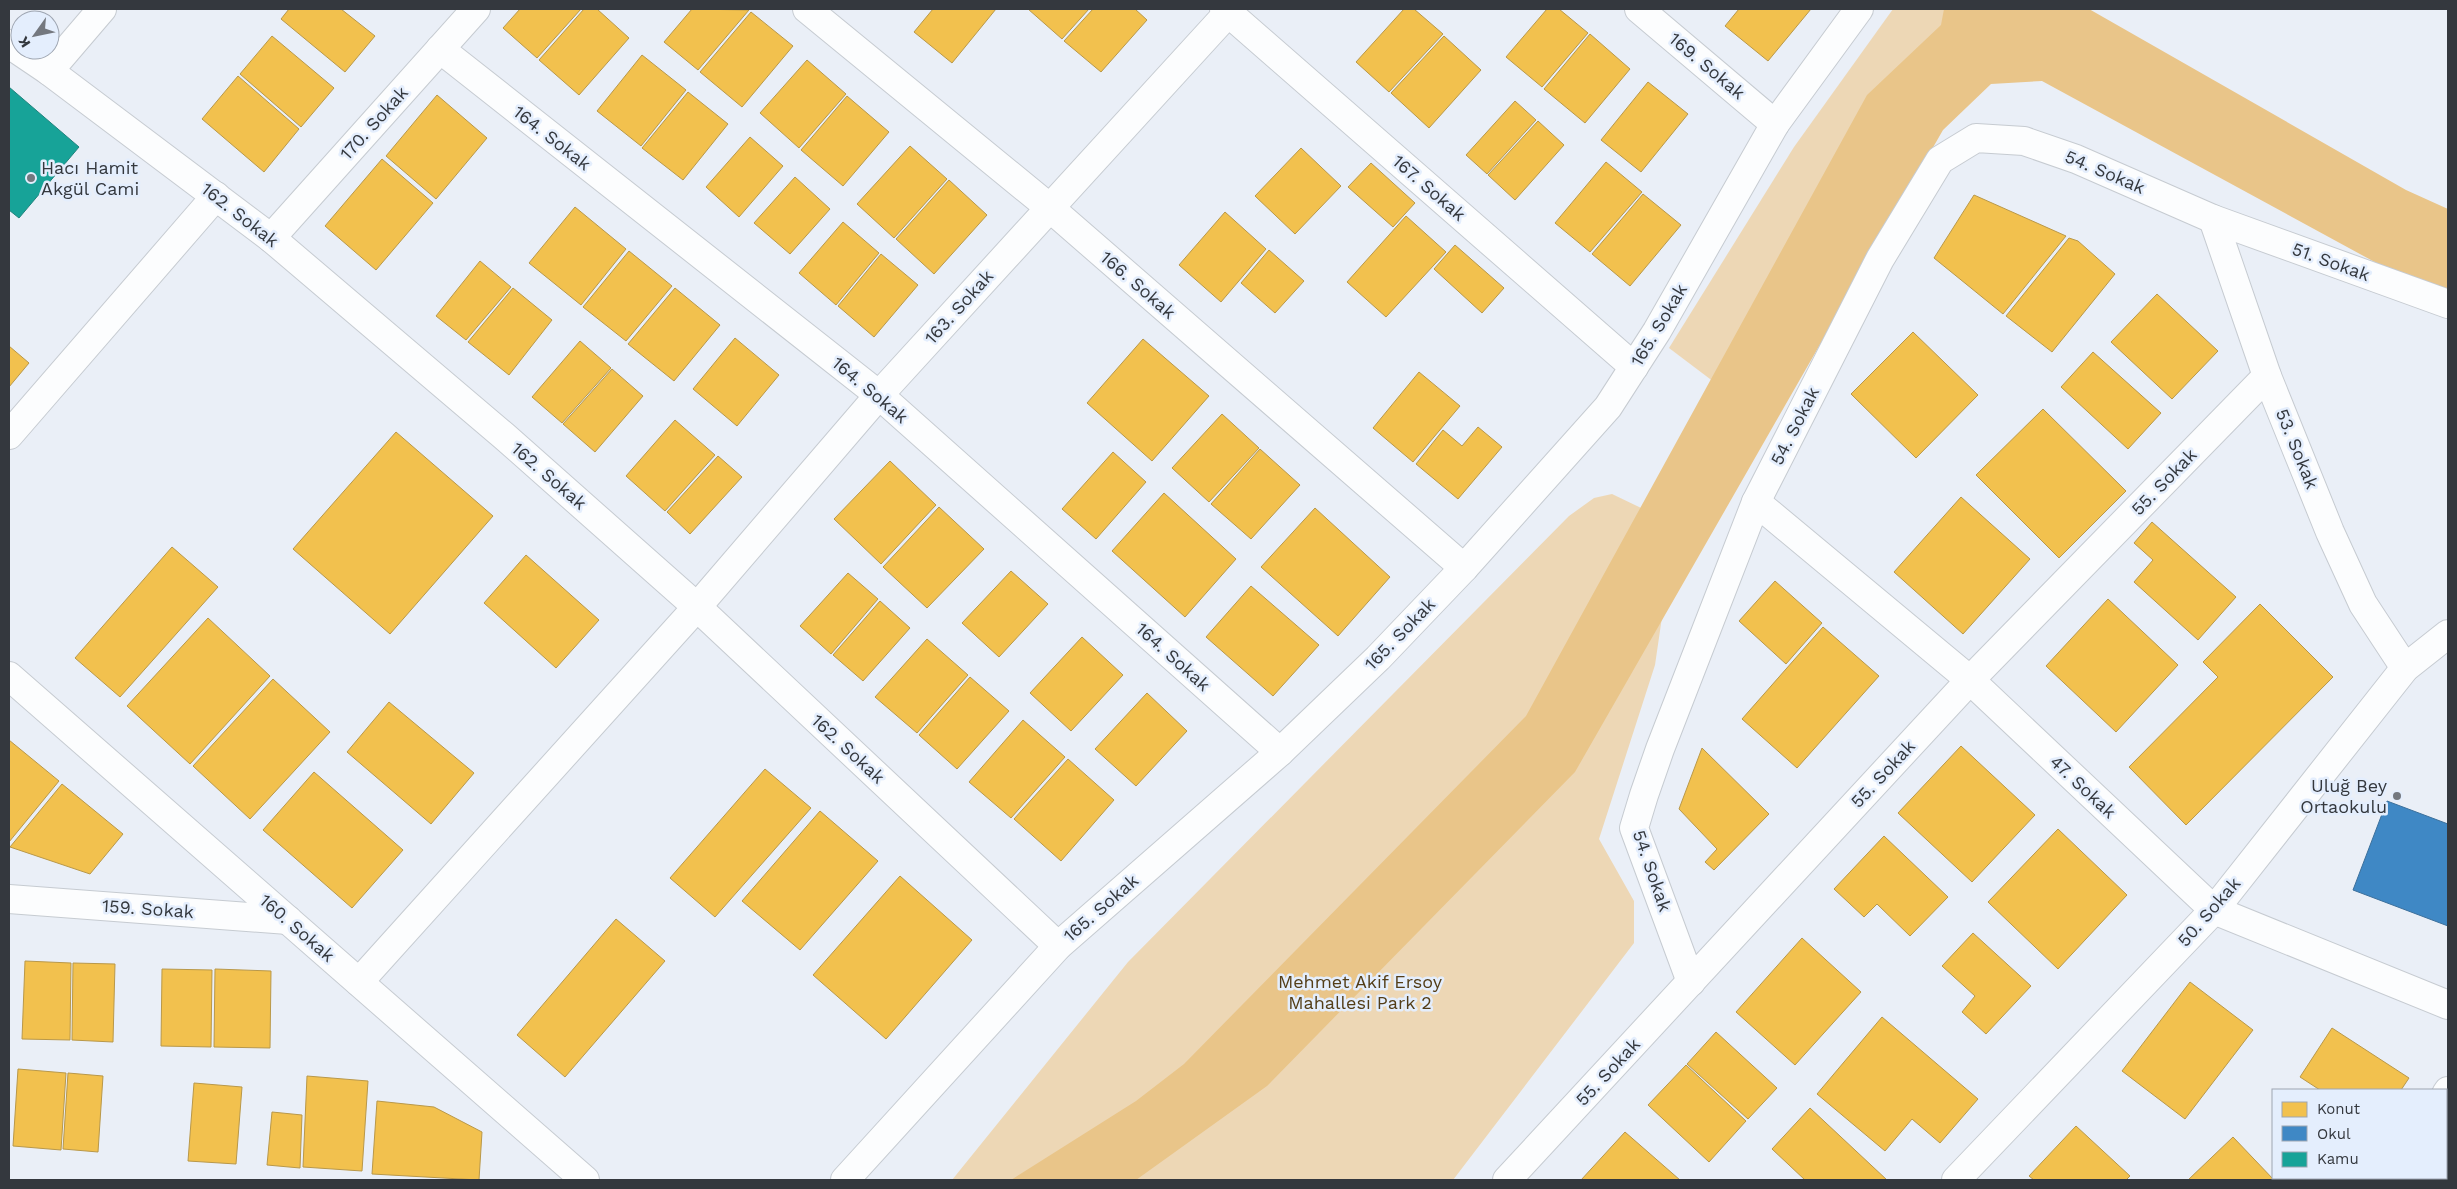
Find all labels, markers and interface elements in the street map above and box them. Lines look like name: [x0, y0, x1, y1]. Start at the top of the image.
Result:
north arrow: [10, 10, 60, 60]
street label: 169. Sokak: [1665, 28, 1750, 103]
text: K: [15, 33, 33, 51]
street label: 170. Sokak: [335, 82, 412, 164]
street label: 164. Sokak: [509, 101, 595, 174]
street label: 54. Sokak: [2062, 145, 2148, 198]
street label: 167. Sokak: [1389, 150, 1470, 225]
place label: Hacı Hamit Akgül Cami: [41, 157, 139, 199]
marker: Hacı Hamit Akgül Cami: [25, 172, 37, 184]
street label: 162. Sokak: [198, 178, 283, 251]
street label: 51. Sokak: [2289, 238, 2373, 285]
street label: 166. Sokak: [1096, 246, 1180, 323]
street label: 163. Sokak: [920, 265, 997, 348]
street label: 165. Sokak: [1626, 280, 1691, 370]
street label: 164. Sokak: [828, 352, 912, 427]
street label: 54. Sokak: [1766, 383, 1823, 468]
street label: 53. Sokak: [2272, 406, 2323, 492]
street label: 162. Sokak: [508, 437, 591, 514]
street label: 55. Sokak: [2127, 444, 2201, 519]
street label: 165. Sokak: [1360, 593, 1439, 674]
street label: 164. Sokak: [1132, 618, 1215, 695]
street label: 162. Sokak: [807, 710, 889, 788]
street label: 55. Sokak: [1846, 736, 1919, 812]
street label: 47. Sokak: [2046, 751, 2121, 822]
place label: Uluğ Bey Ortaokulu: [2300, 775, 2388, 817]
marker: Uluğ Bey Ortaokulu: [2391, 790, 2403, 802]
street label: 54. Sokak: [1629, 827, 1676, 914]
street label: 165. Sokak: [1059, 869, 1142, 946]
street label: 50. Sokak: [2173, 873, 2244, 951]
street label: 160. Sokak: [256, 889, 339, 966]
street label: 159. Sokak: [101, 895, 195, 922]
park label: Mehmet Akif Ersoy Mahallesi Park 2: [1278, 971, 1443, 1013]
street label: 55. Sokak: [1571, 1034, 1644, 1110]
legend: [2272, 1089, 2447, 1179]
text: Konut: [2317, 1100, 2361, 1118]
text: Okul: [2317, 1125, 2351, 1143]
text: Kamu: [2317, 1150, 2359, 1168]

